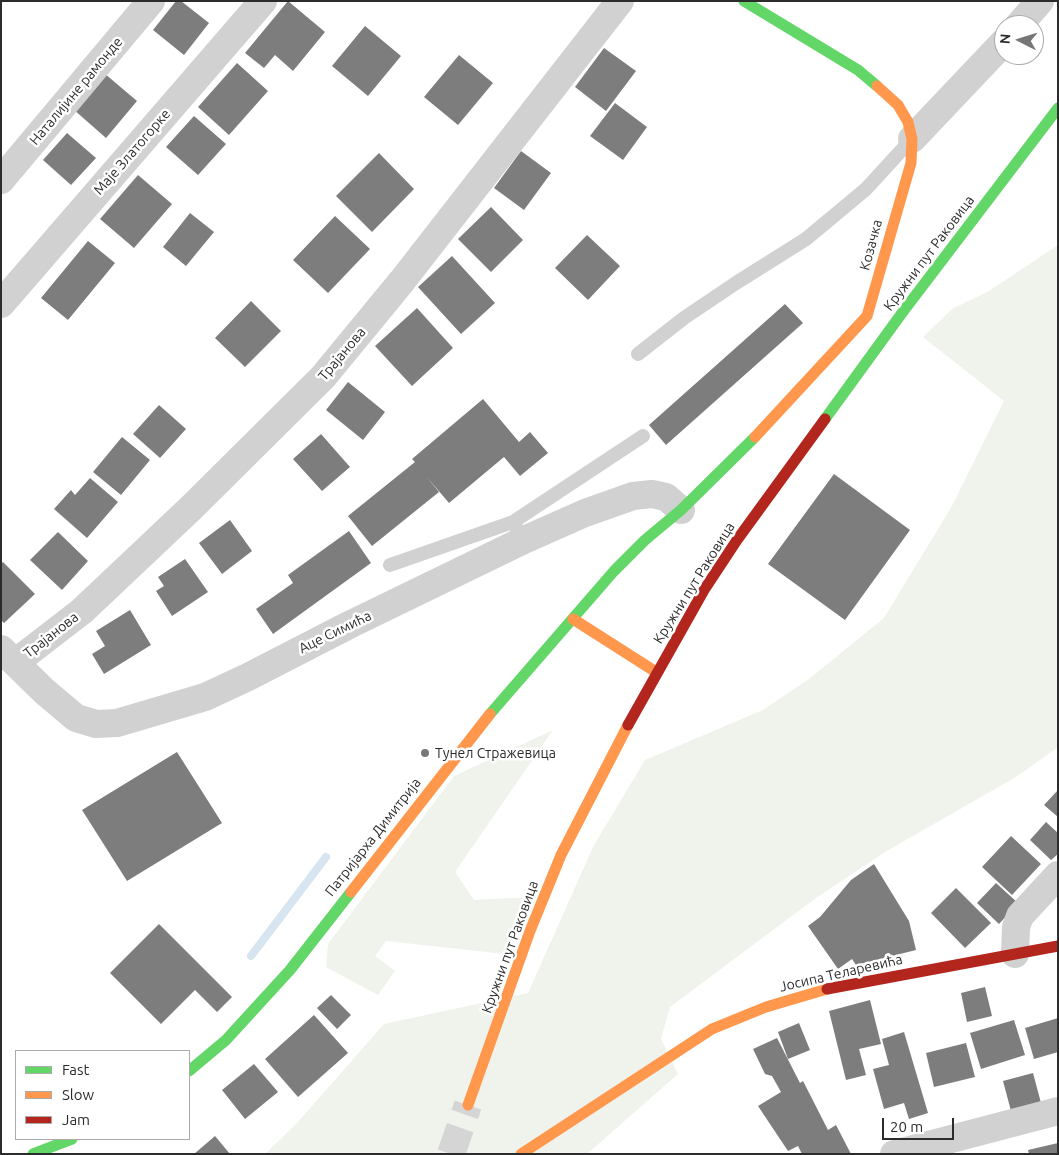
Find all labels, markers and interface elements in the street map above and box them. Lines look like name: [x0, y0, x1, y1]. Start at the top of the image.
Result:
north arrow: [994, 15, 1044, 65]
text: N: [997, 33, 1013, 45]
street label: Наталијине рамонде: [26, 34, 126, 148]
street label: Маје Златогорке: [90, 106, 174, 198]
street label: Кружни пут Раковица: [880, 192, 978, 314]
street label: Козачка: [856, 218, 886, 272]
street label: Трајанова: [315, 324, 369, 384]
street label: Кружни пут Раковица: [650, 519, 738, 647]
street label: Аце Симића: [296, 607, 374, 657]
street label: Трајанова: [20, 608, 82, 662]
place label: Тунел Стражевица: [435, 745, 556, 761]
marker: Тунел Стражевица: [419, 747, 431, 759]
street label: Патријарха Димитрија: [322, 774, 424, 900]
street label: Кружни пут Раковица: [478, 878, 542, 1016]
street label: Јосипа Теларевића: [778, 951, 904, 995]
legend: [15, 1050, 190, 1140]
text: Fast: [62, 1061, 89, 1078]
text: Slow: [62, 1086, 94, 1103]
scale bar: [884, 1108, 956, 1140]
text: Jam: [62, 1111, 90, 1128]
text: 20 m: [890, 1118, 923, 1135]

